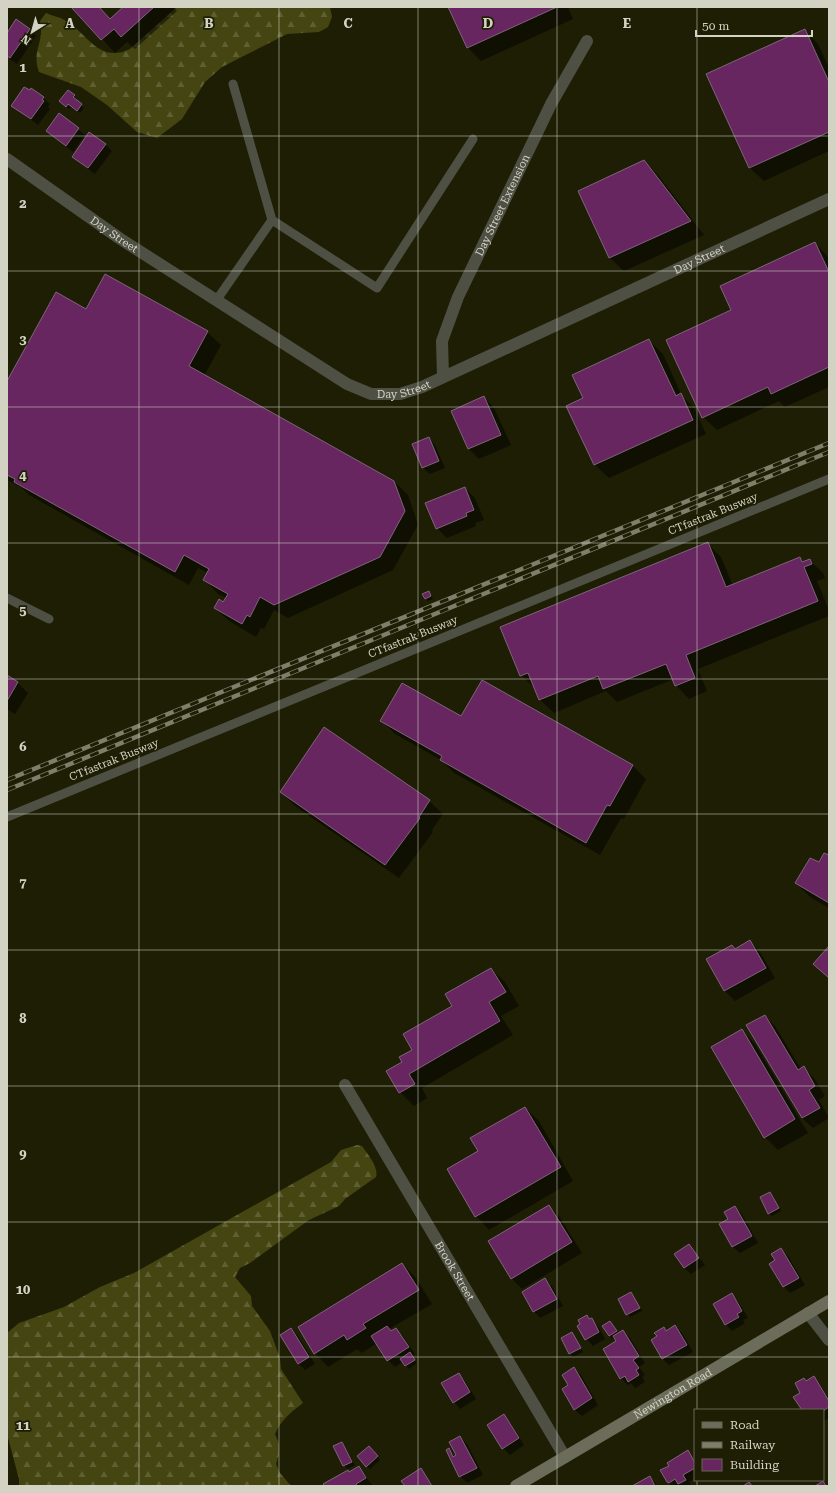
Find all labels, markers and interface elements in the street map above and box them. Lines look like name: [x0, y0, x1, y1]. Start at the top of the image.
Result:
north arrow: [12, 12, 52, 52]
scale bar: [696, 12, 812, 38]
text: A: [65, 16, 75, 31]
text: B: [204, 16, 214, 31]
text: C: [343, 16, 353, 31]
text: D: [483, 16, 493, 31]
text: E: [623, 16, 631, 31]
text: 50 m: [702, 19, 729, 33]
text: N: [19, 32, 34, 47]
text: 1: [19, 60, 27, 75]
street label: Day Street Extension: [472, 152, 532, 258]
text: 2: [19, 196, 27, 211]
street label: Day Street: [88, 213, 141, 255]
street label: Day Street: [671, 242, 727, 277]
text: 3: [19, 332, 27, 347]
street label: Day Street: [377, 377, 433, 401]
text: 4: [19, 468, 27, 483]
street label: CTfastrak Busway: [666, 490, 760, 538]
text: 5: [19, 603, 27, 618]
street label: CTfastrak Busway: [366, 613, 460, 661]
street label: CTfastrak Busway: [67, 736, 161, 784]
text: 6: [19, 739, 27, 754]
text: 7: [19, 875, 27, 890]
text: 8: [19, 1011, 27, 1026]
text: 9: [19, 1146, 27, 1161]
street label: Brook Street: [432, 1239, 478, 1303]
text: 10: [16, 1282, 30, 1297]
street label: Newington Road: [631, 1365, 714, 1422]
legend: [694, 1409, 824, 1481]
text: 11: [16, 1418, 30, 1433]
text: Road: [730, 1418, 760, 1432]
text: Railway: [730, 1438, 776, 1452]
text: Building: [730, 1458, 779, 1472]

